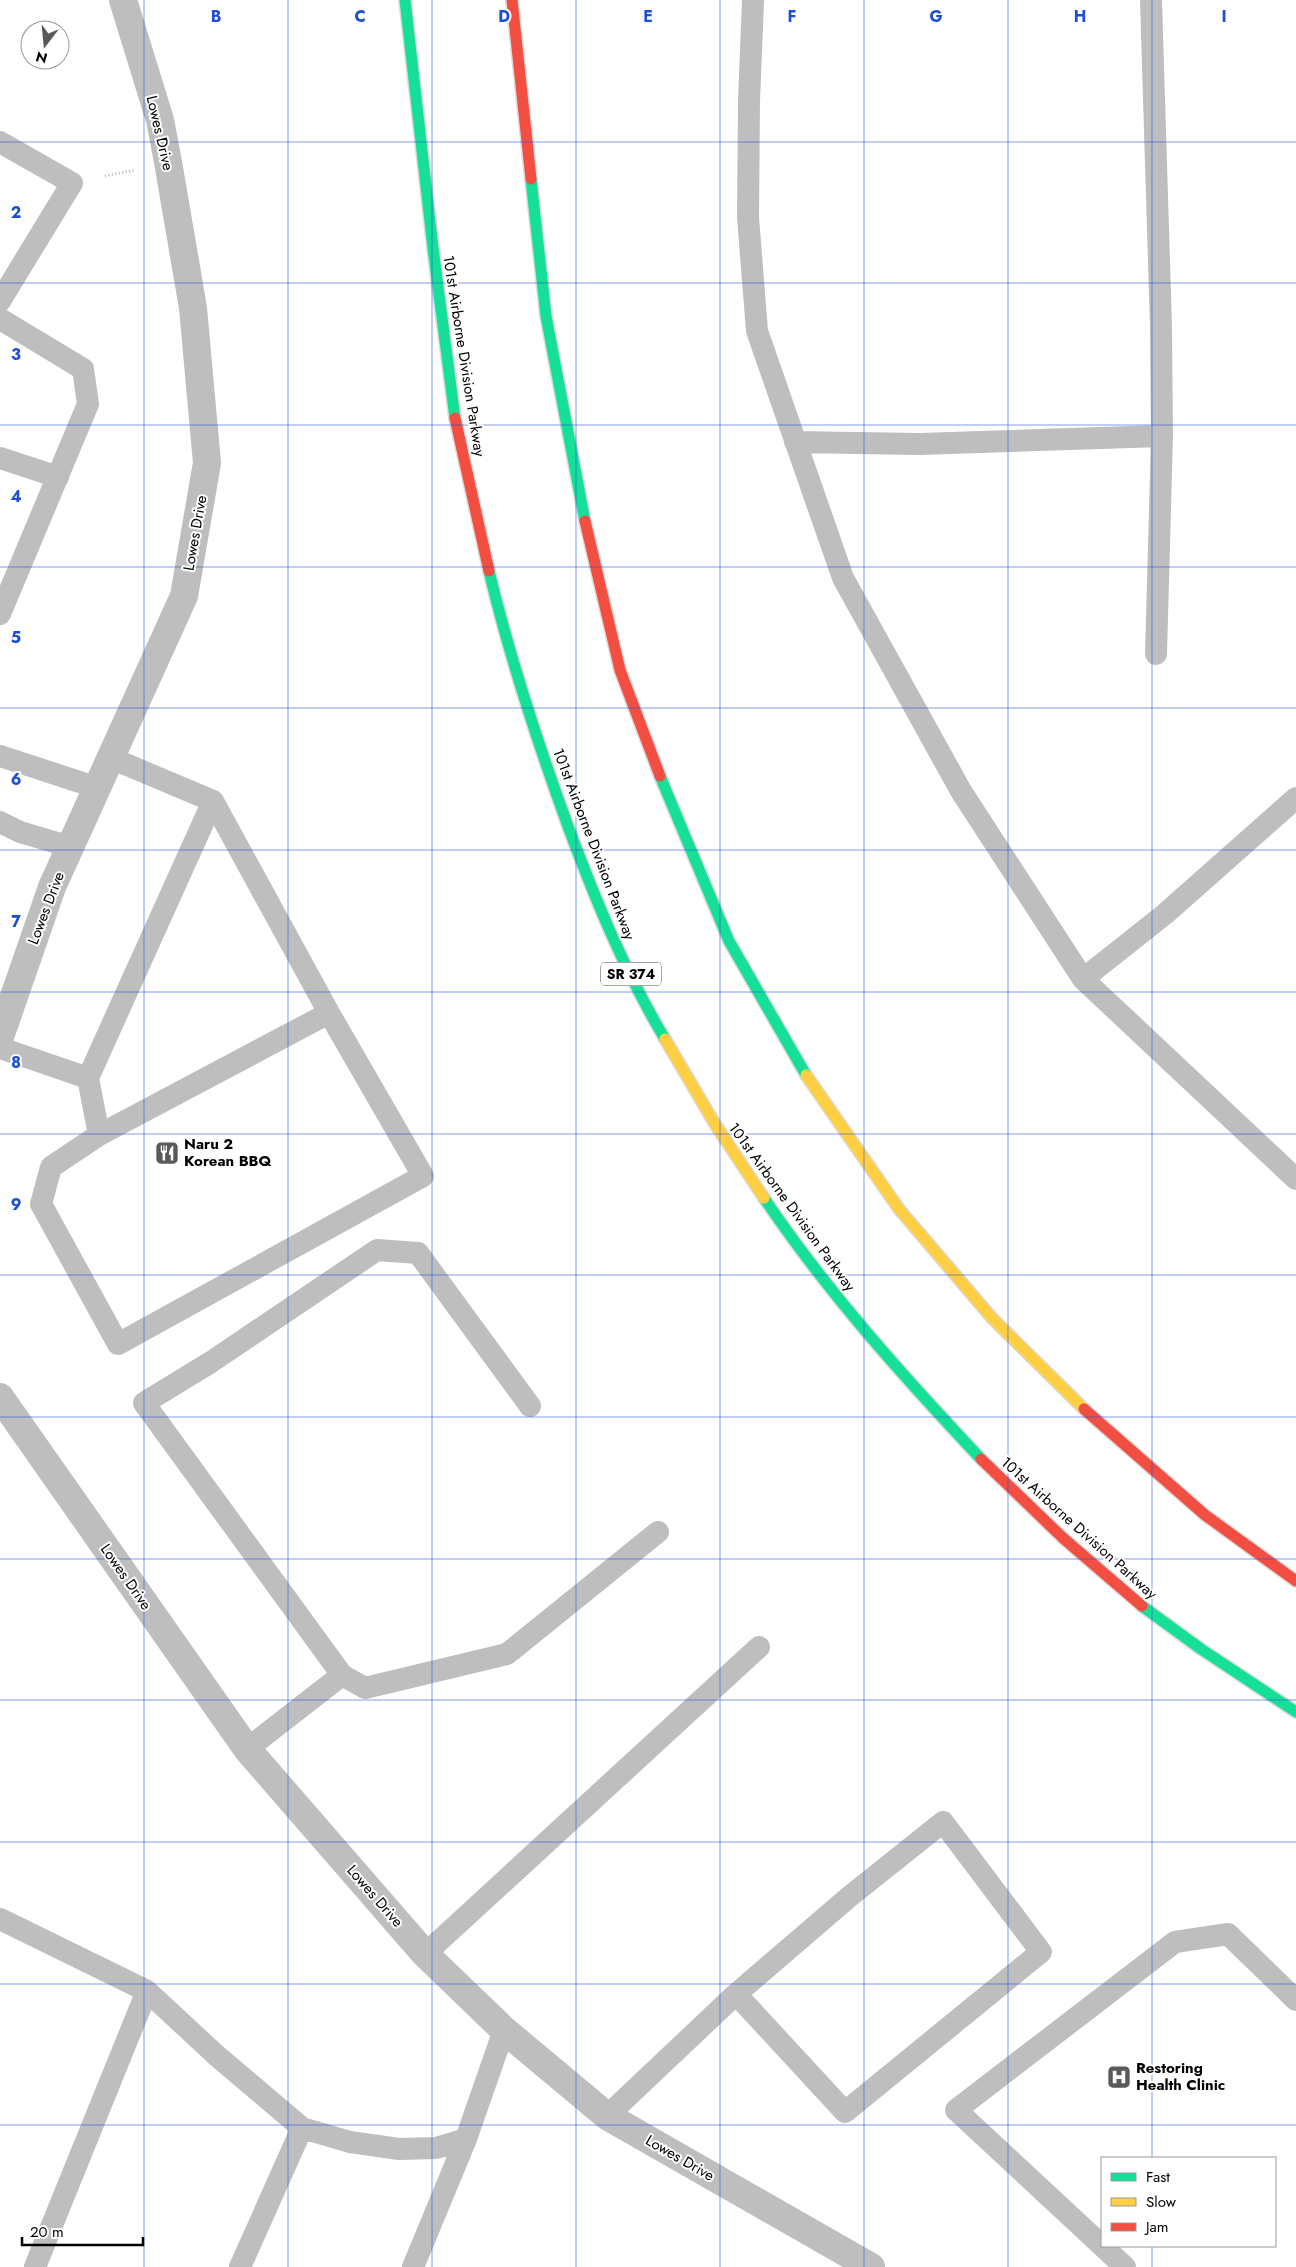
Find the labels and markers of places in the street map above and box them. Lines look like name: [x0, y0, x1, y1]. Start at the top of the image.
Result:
place label: Naru 2 Korean BBQ: [184, 1133, 273, 1172]
restaurant icon: Naru 2 Korean BBQ: [154, 1140, 180, 1166]
place label: Restoring Health Clinic: [1136, 2057, 1225, 2096]
hospital icon: Restoring Health Clinic: [1106, 2064, 1132, 2090]

